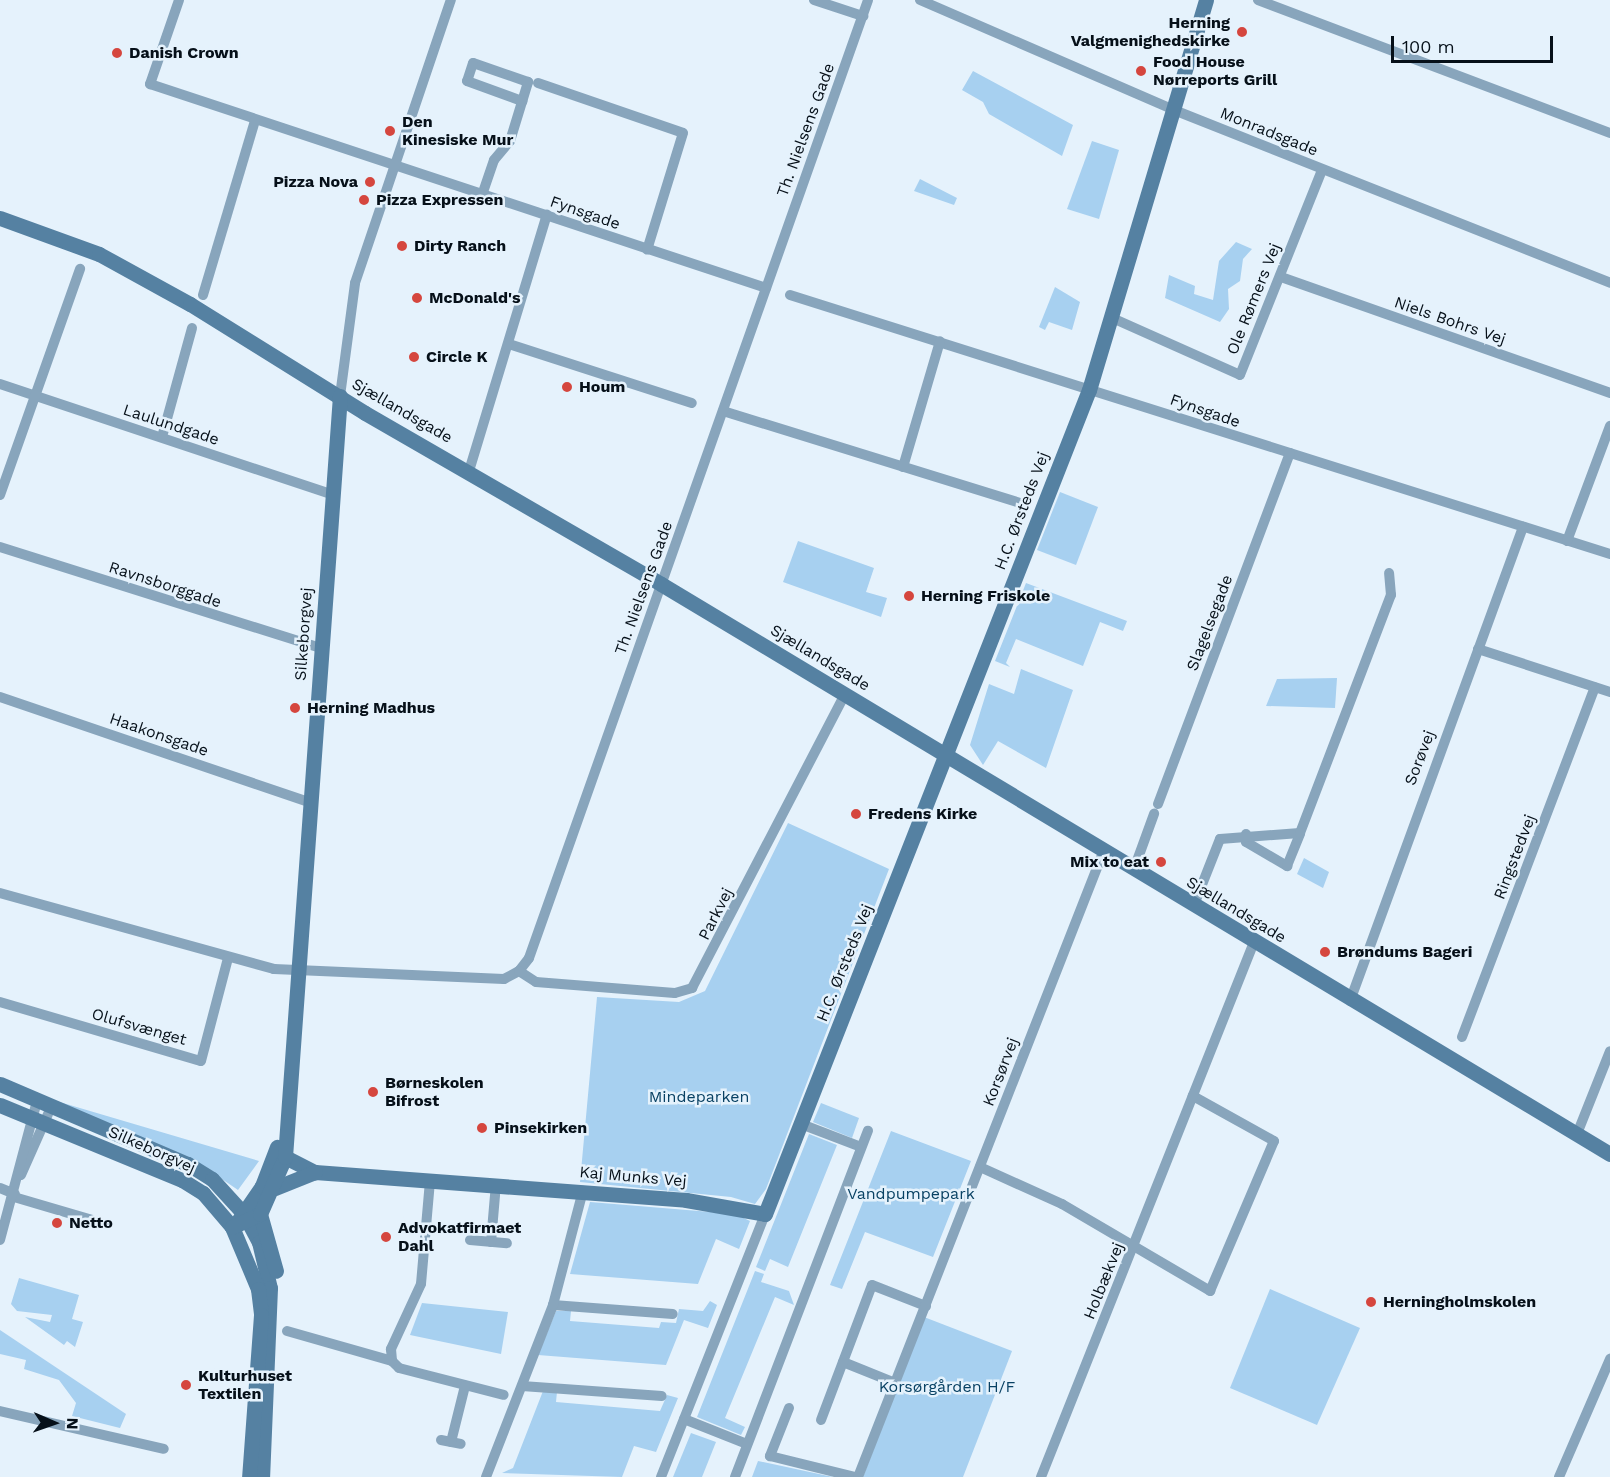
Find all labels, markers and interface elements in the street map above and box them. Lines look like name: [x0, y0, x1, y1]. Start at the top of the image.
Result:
place label: Herning Valgmenighedskirke: [1071, 13, 1230, 51]
scale bar: [1394, 24, 1556, 62]
marker: Herning Valgmenighedskirke: [1235, 25, 1249, 39]
text: 100 m: [1402, 36, 1455, 57]
place label: Danish Crown: [129, 43, 239, 63]
marker: Danish Crown: [110, 46, 124, 60]
place label: Food House Nørreports Grill: [1153, 52, 1277, 90]
street label: Th. Nielsens Gade: [773, 61, 839, 199]
marker: Food House Nørreports Grill: [1134, 64, 1148, 78]
street label: Monradsgade: [1217, 104, 1321, 160]
place label: Den Kinesiske Mur: [402, 112, 513, 150]
marker: Den Kinesiske Mur: [383, 124, 397, 138]
place label: Pizza Nova: [273, 172, 358, 192]
marker: Pizza Nova: [363, 175, 377, 189]
place label: Pizza Expressen: [376, 190, 503, 210]
street label: Fynsgade: [547, 192, 623, 234]
marker: Pizza Expressen: [357, 193, 371, 207]
place label: Dirty Ranch: [414, 236, 507, 256]
marker: Dirty Ranch: [395, 239, 409, 253]
street label: Ole Rømers Vej: [1223, 240, 1285, 358]
place label: McDonald's: [429, 288, 521, 308]
marker: McDonald's: [410, 291, 424, 305]
street label: Niels Bohrs Vej: [1391, 293, 1509, 349]
place label: Circle K: [426, 347, 488, 367]
marker: Circle K: [407, 350, 421, 364]
street label: Sjællandsgade: [348, 374, 456, 448]
place label: Houm: [579, 377, 625, 397]
marker: Houm: [560, 380, 574, 394]
street label: Fynsgade: [1167, 390, 1243, 432]
street label: Laulundgade: [120, 400, 222, 450]
street label: H.C. Ørsteds Vej: [991, 449, 1053, 573]
street label: Th. Nielsens Gade: [611, 519, 677, 657]
street label: Ravnsborggade: [106, 558, 224, 612]
street label: Slagelsegade: [1183, 572, 1237, 674]
place label: Herning Friskole: [921, 586, 1050, 606]
street label: Silkeborgvej: [291, 587, 317, 681]
marker: Herning Friskole: [902, 589, 916, 603]
street label: Sjællandsgade: [767, 621, 873, 695]
place label: Herning Madhus: [307, 698, 435, 718]
marker: Herning Madhus: [288, 701, 302, 715]
street label: Haakonsgade: [107, 709, 211, 761]
street label: Sorøvej: [1401, 728, 1439, 788]
place label: Fredens Kirke: [868, 804, 977, 824]
marker: Fredens Kirke: [849, 807, 863, 821]
street label: Ringstedvej: [1490, 812, 1540, 902]
place label: Mix to eat: [1069, 852, 1149, 872]
marker: Mix to eat: [1154, 855, 1168, 869]
street label: Sjællandsgade: [1183, 873, 1289, 947]
street label: Parkvej: [695, 885, 737, 943]
street label: H.C. Ørsteds Vej: [813, 901, 877, 1025]
place label: Brøndums Bageri: [1337, 942, 1472, 962]
marker: Brøndums Bageri: [1318, 945, 1332, 959]
street label: Olufsvænget: [89, 1004, 189, 1050]
street label: Korsørvej: [979, 1035, 1023, 1109]
place label: Børneskolen Bifrost: [385, 1073, 484, 1111]
marker: Børneskolen Bifrost: [366, 1085, 380, 1099]
park label: Mindeparken: [649, 1087, 749, 1107]
place label: Pinsekirken: [494, 1118, 587, 1138]
marker: Pinsekirken: [475, 1121, 489, 1135]
street label: Silkeborgvej: [105, 1122, 199, 1178]
street label: Kaj Munks Vej: [578, 1163, 688, 1191]
park label: Vandpumpepark: [847, 1184, 975, 1204]
place label: Netto: [69, 1213, 113, 1233]
marker: Netto: [50, 1216, 64, 1230]
place label: Advokatfirmaet Dahl: [398, 1218, 521, 1256]
marker: Advokatfirmaet Dahl: [379, 1230, 393, 1244]
street label: Holbækvej: [1080, 1240, 1128, 1322]
place label: Herningholmskolen: [1383, 1292, 1536, 1312]
marker: Herningholmskolen: [1364, 1295, 1378, 1309]
place label: Kulturhuset Textilen: [198, 1366, 292, 1404]
park label: Korsørgården H/F: [879, 1377, 1015, 1397]
marker: Kulturhuset Textilen: [179, 1378, 193, 1392]
north arrow: [24, 1393, 84, 1453]
text: N: [63, 1417, 82, 1430]

